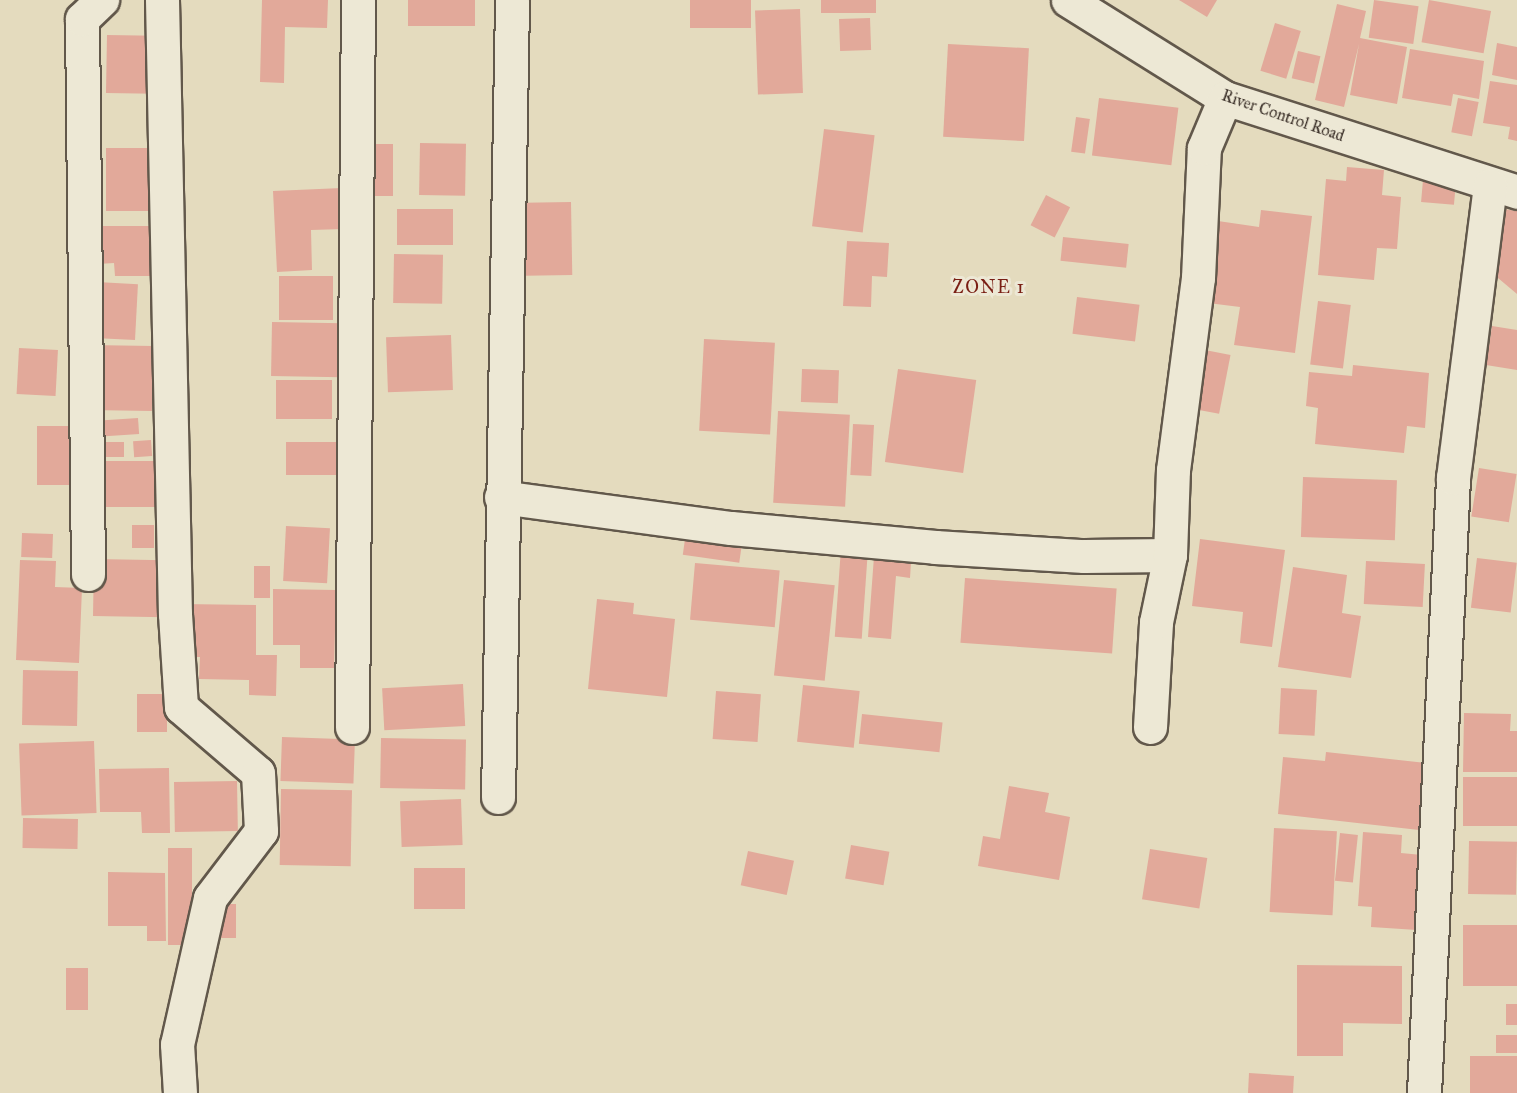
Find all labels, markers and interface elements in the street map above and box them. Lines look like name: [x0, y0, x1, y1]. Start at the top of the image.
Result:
street label: River Control Road: [1219, 86, 1347, 146]
district label: ZONE 1: [953, 276, 1025, 298]

